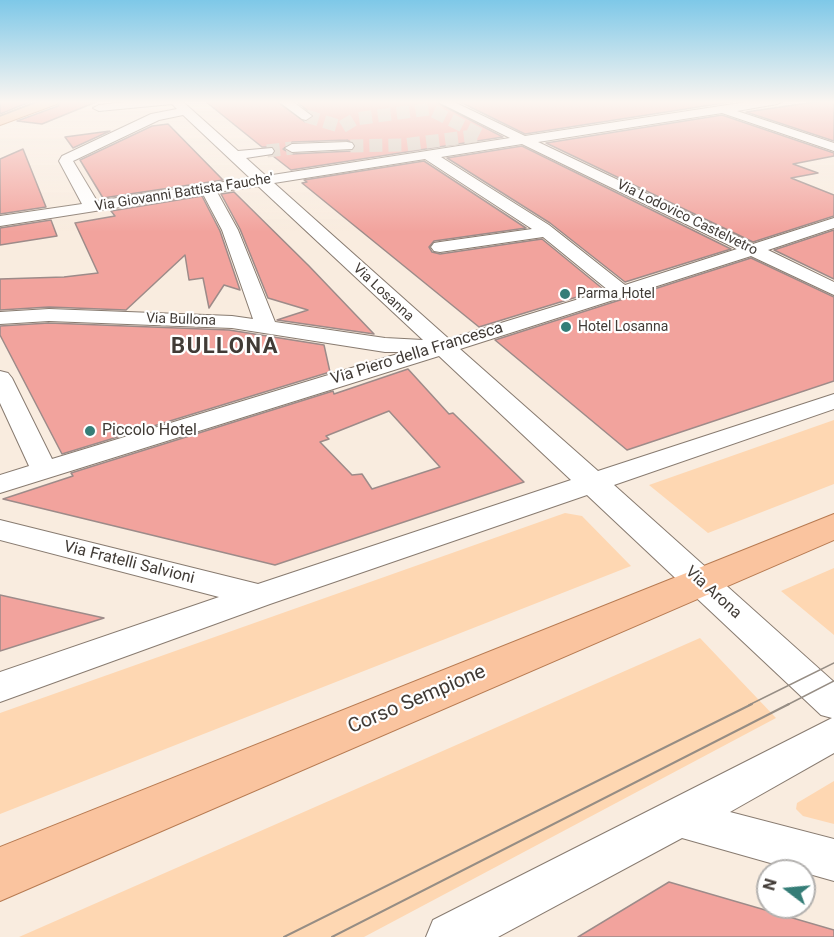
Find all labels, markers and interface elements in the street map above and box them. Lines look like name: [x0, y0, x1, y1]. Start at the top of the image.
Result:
street label: Via Giovanni Battista Fauche': [94, 171, 274, 215]
street label: Via Lodovico Castelvetro: [614, 177, 760, 259]
street label: Via Losanna: [349, 261, 417, 325]
place label: Parma Hotel: [577, 286, 655, 302]
marker: Parma Hotel: [558, 287, 572, 301]
street label: Via Bullona: [146, 310, 216, 330]
street label: Via Piero della Francesca: [329, 319, 505, 389]
place label: Hotel Losanna: [578, 319, 668, 335]
marker: Hotel Losanna: [559, 320, 573, 334]
district label: BULLONA: [171, 334, 279, 360]
place label: Piccolo Hotel: [102, 421, 197, 441]
marker: Piccolo Hotel: [83, 424, 97, 438]
street label: Via Fratelli Salvioni: [62, 537, 196, 589]
street label: Via Arona: [681, 563, 745, 623]
street label: Corso Sempione: [345, 660, 489, 740]
north arrow: [756, 859, 816, 919]
text: N: [759, 876, 781, 893]

